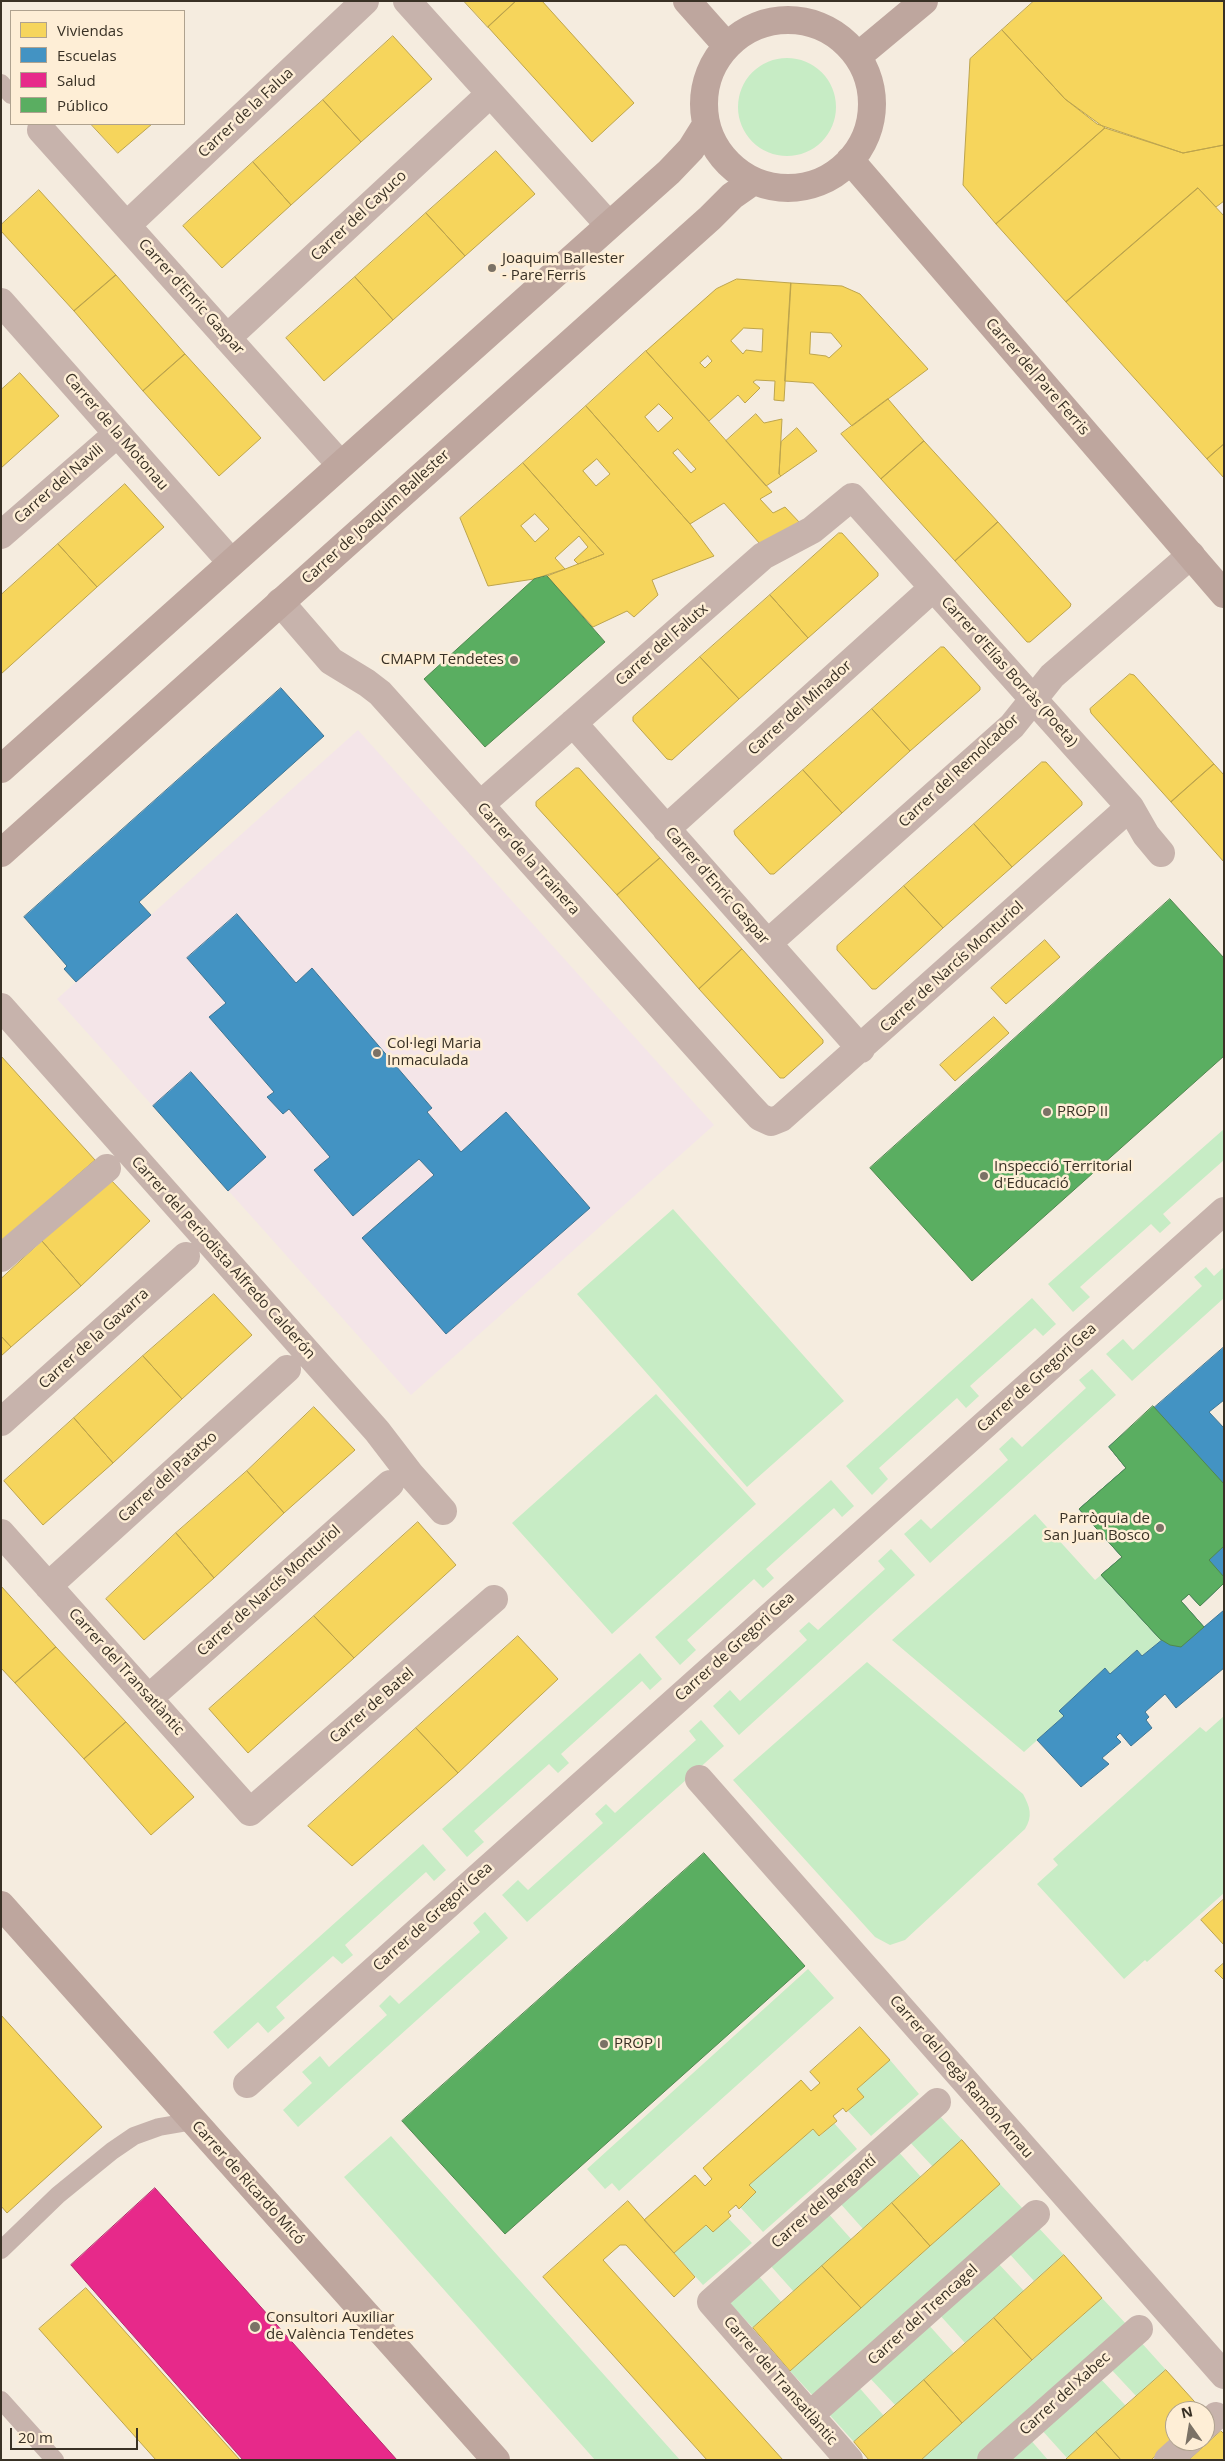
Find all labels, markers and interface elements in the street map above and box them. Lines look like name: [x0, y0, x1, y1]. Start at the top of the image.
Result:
legend: [10, 10, 185, 125]
text: Viviendas: [57, 20, 123, 40]
text: Escuelas: [57, 45, 117, 65]
street label: Carrer de la Falua: [195, 64, 297, 162]
text: Salud: [57, 70, 96, 90]
text: Público: [57, 95, 108, 115]
street label: Carrer del Cayuco: [307, 167, 411, 265]
street label: Carrer d'Enric Gaspar: [134, 235, 248, 359]
place label: Joaquim Ballester - Pare Ferris: [502, 250, 624, 285]
marker: Joaquim Ballester - Pare Ferris: [486, 262, 498, 274]
street label: Carrer del Pare Ferris: [981, 315, 1093, 439]
street label: Carrer de la Motonau: [60, 370, 172, 494]
street label: Carrer del Navili: [11, 440, 107, 528]
street label: Carrer de Joaquim Ballester: [298, 446, 454, 588]
street label: Carrer d'Elías Borràs (Poeta): [937, 593, 1081, 751]
street label: Carrer del Falutx: [612, 600, 712, 690]
place label: CMAPM Tendetes: [381, 651, 504, 669]
marker: CMAPM Tendetes: [508, 654, 520, 666]
street label: Carrer del Minador: [745, 657, 855, 759]
street label: Carrer del Remolcador: [895, 711, 1023, 831]
street label: Carrer de la Trainera: [473, 799, 583, 919]
street label: Carrer d'Enric Gaspar: [661, 824, 773, 948]
street label: Carrer de Narcís Monturiol: [877, 898, 1027, 1036]
place label: Col·legi Maria Inmaculada: [387, 1035, 481, 1070]
marker: Col·legi Maria Inmaculada: [371, 1047, 383, 1059]
place label: PROP II: [1057, 1103, 1108, 1121]
marker: PROP II: [1041, 1106, 1053, 1118]
street label: Carrer del Periodista Alfredo Calderón: [127, 1153, 319, 1363]
place label: Inspecció Territorial d'Educació: [994, 1158, 1132, 1193]
marker: Inspecció Territorial d'Educació: [978, 1170, 990, 1182]
street label: Carrer de la Gavarra: [35, 1285, 153, 1393]
street label: Carrer de Gregori Gea: [974, 1320, 1100, 1436]
street label: Carrer del Patatxo: [115, 1428, 221, 1526]
place label: Parròquia de San Juan Bosco: [1044, 1510, 1150, 1545]
street label: Carrer de Narcís Monturiol: [194, 1522, 344, 1660]
marker: Parròquia de San Juan Bosco: [1154, 1522, 1166, 1534]
street label: Carrer de Gregori Gea: [672, 1589, 798, 1705]
street label: Carrer del Transatlàntic: [64, 1605, 188, 1739]
street label: Carrer de Batel: [326, 1665, 418, 1747]
street label: Carrer de Gregori Gea: [370, 1859, 496, 1975]
street label: Carrer del Degà Ramón Arnau: [886, 1992, 1036, 2162]
place label: PROP I: [614, 2035, 661, 2053]
marker: PROP I: [598, 2038, 610, 2050]
street label: Carrer de Ricardo Micó: [188, 2117, 308, 2249]
street label: Carrer del Bergantí: [768, 2152, 880, 2252]
street label: Carrer del Trencagel: [864, 2261, 982, 2369]
place label: Consultori Auxiliar de València Tendetes: [266, 2309, 414, 2344]
street label: Carrer del Transatlàntic: [719, 2313, 841, 2449]
marker: Consultori Auxiliar de València Tendetes: [248, 2320, 262, 2334]
street label: Carrer del Xabec: [1016, 2349, 1114, 2439]
north arrow: [1165, 2401, 1215, 2451]
text: N: [1179, 2401, 1194, 2422]
scale bar: [12, 2418, 140, 2450]
text: 20 m: [18, 2427, 53, 2447]

